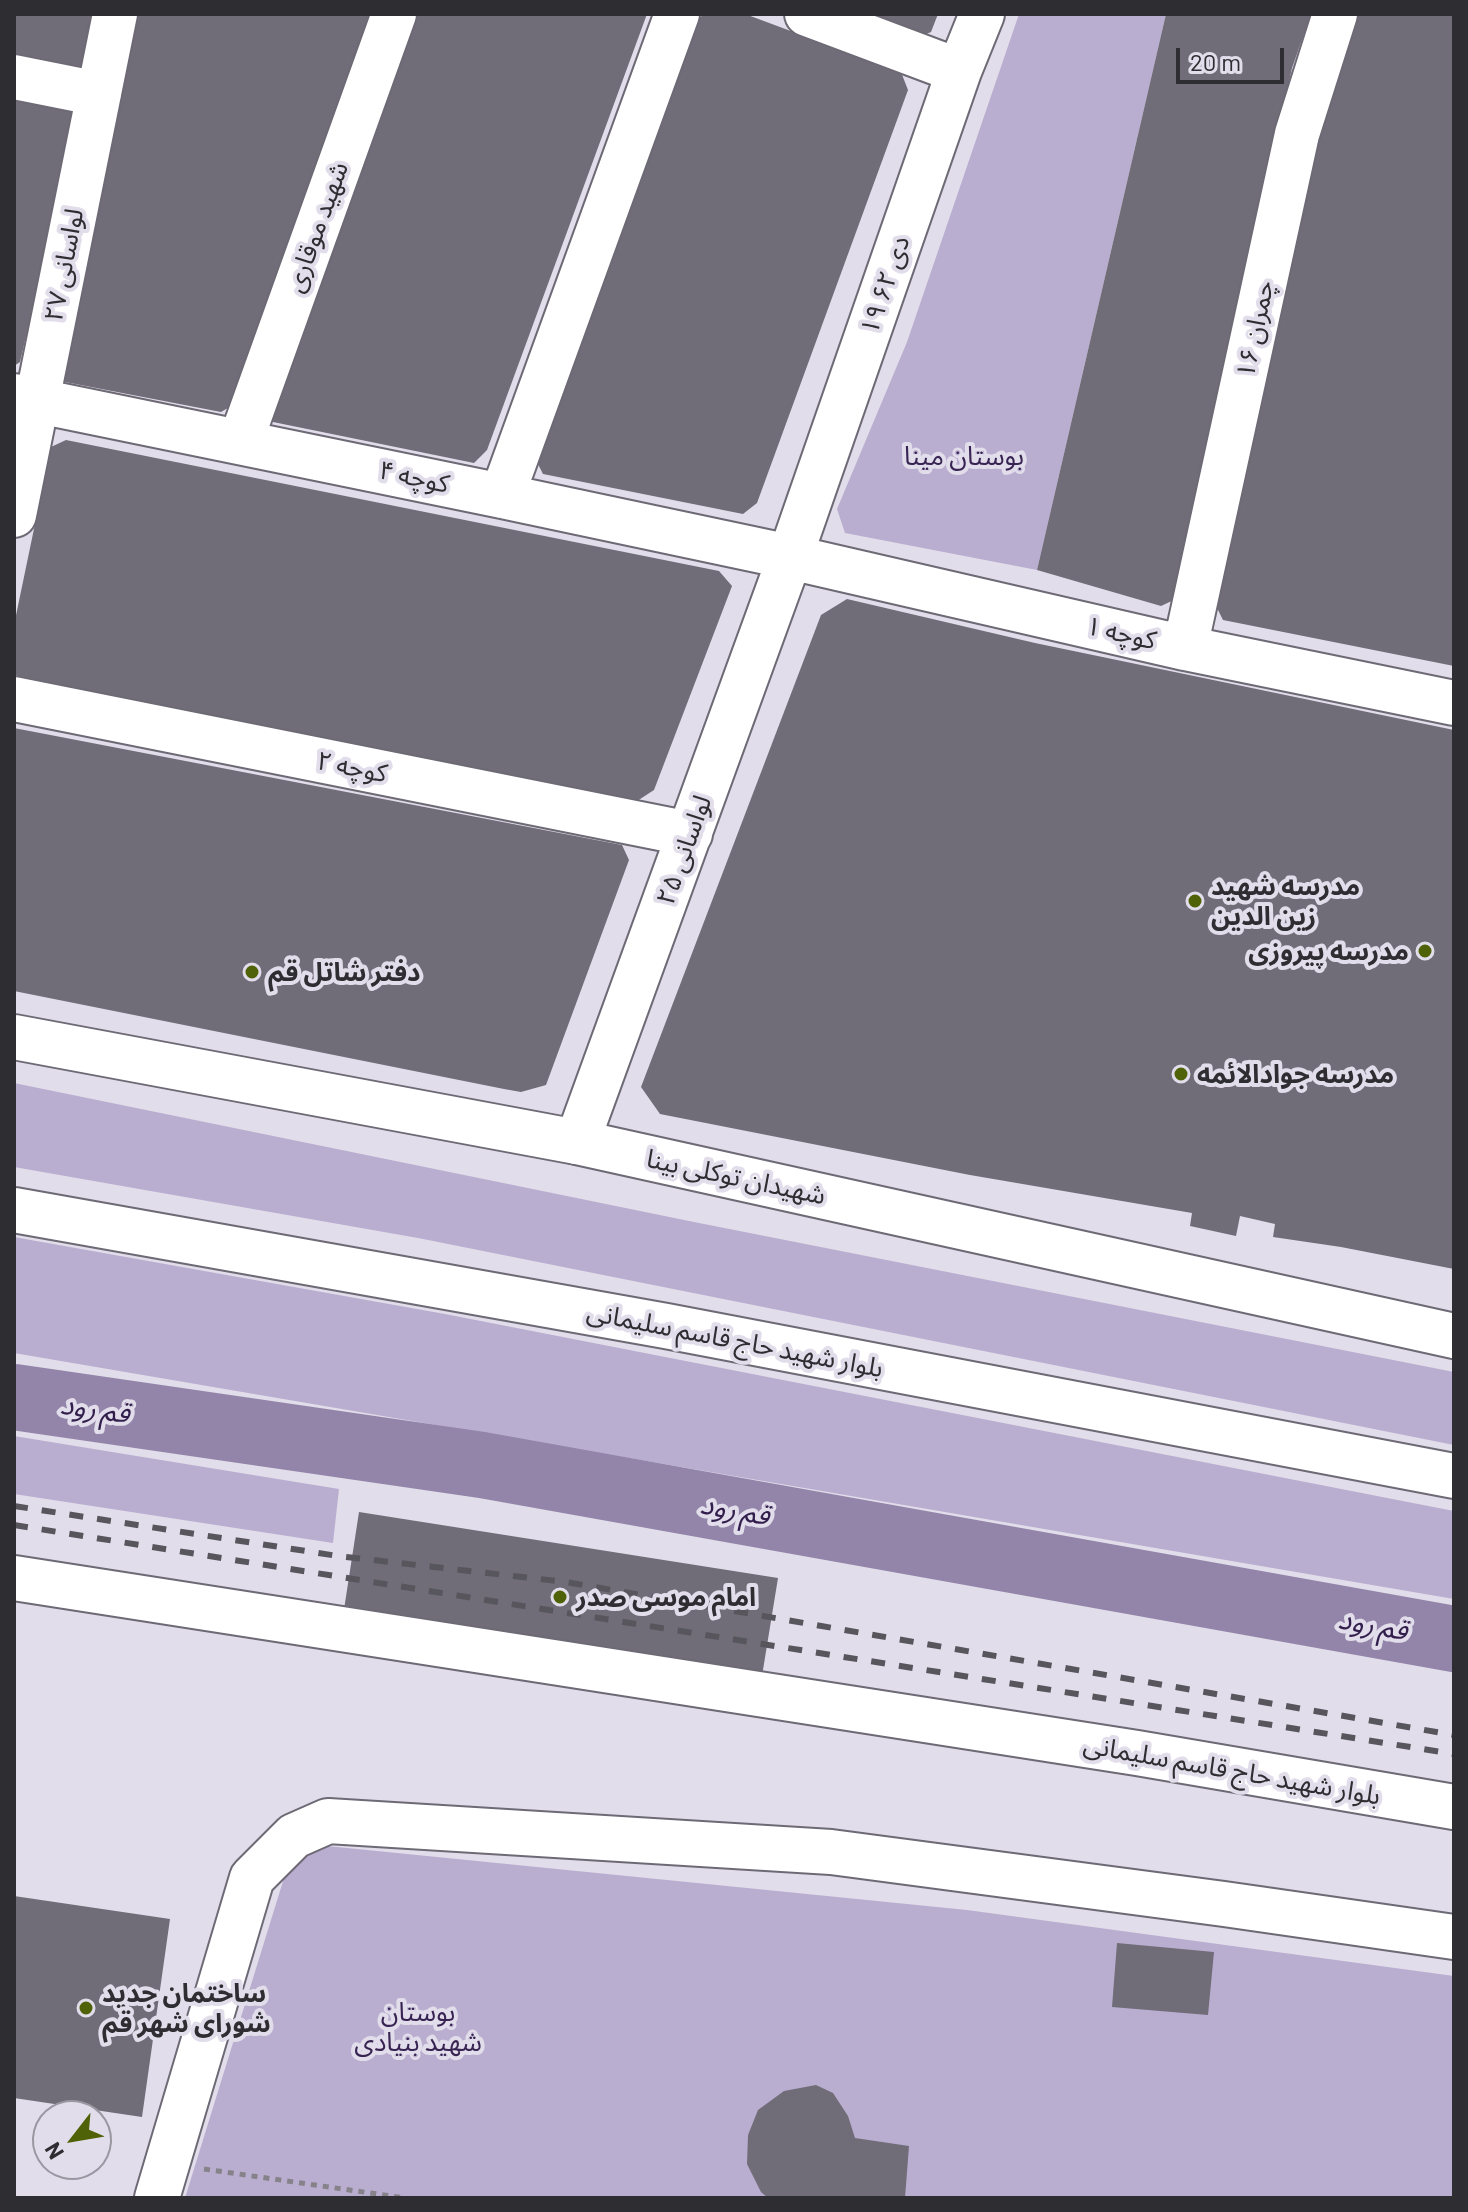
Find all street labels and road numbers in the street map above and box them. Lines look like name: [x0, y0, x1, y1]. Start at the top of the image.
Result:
street label: شهید موقاری: [279, 157, 355, 297]
street label: لواسانی ۲۷: [38, 206, 90, 324]
street label: ۱۹ دی ۶۲: [854, 232, 916, 338]
street label: چمران ۱۶: [1229, 277, 1281, 381]
street label: کوچه ۴: [376, 454, 452, 500]
street label: کوچه ۱: [1083, 610, 1159, 656]
street label: کوچه ۲: [314, 745, 390, 789]
street label: لواسانی ۲۵: [650, 791, 718, 909]
street label: شهیدان توکلی بینا: [644, 1143, 828, 1211]
street label: بلوار شهید حاج قاسم سلیمانی: [584, 1296, 886, 1384]
street label: بلوار شهید حاج قاسم سلیمانی: [1081, 1729, 1383, 1811]

